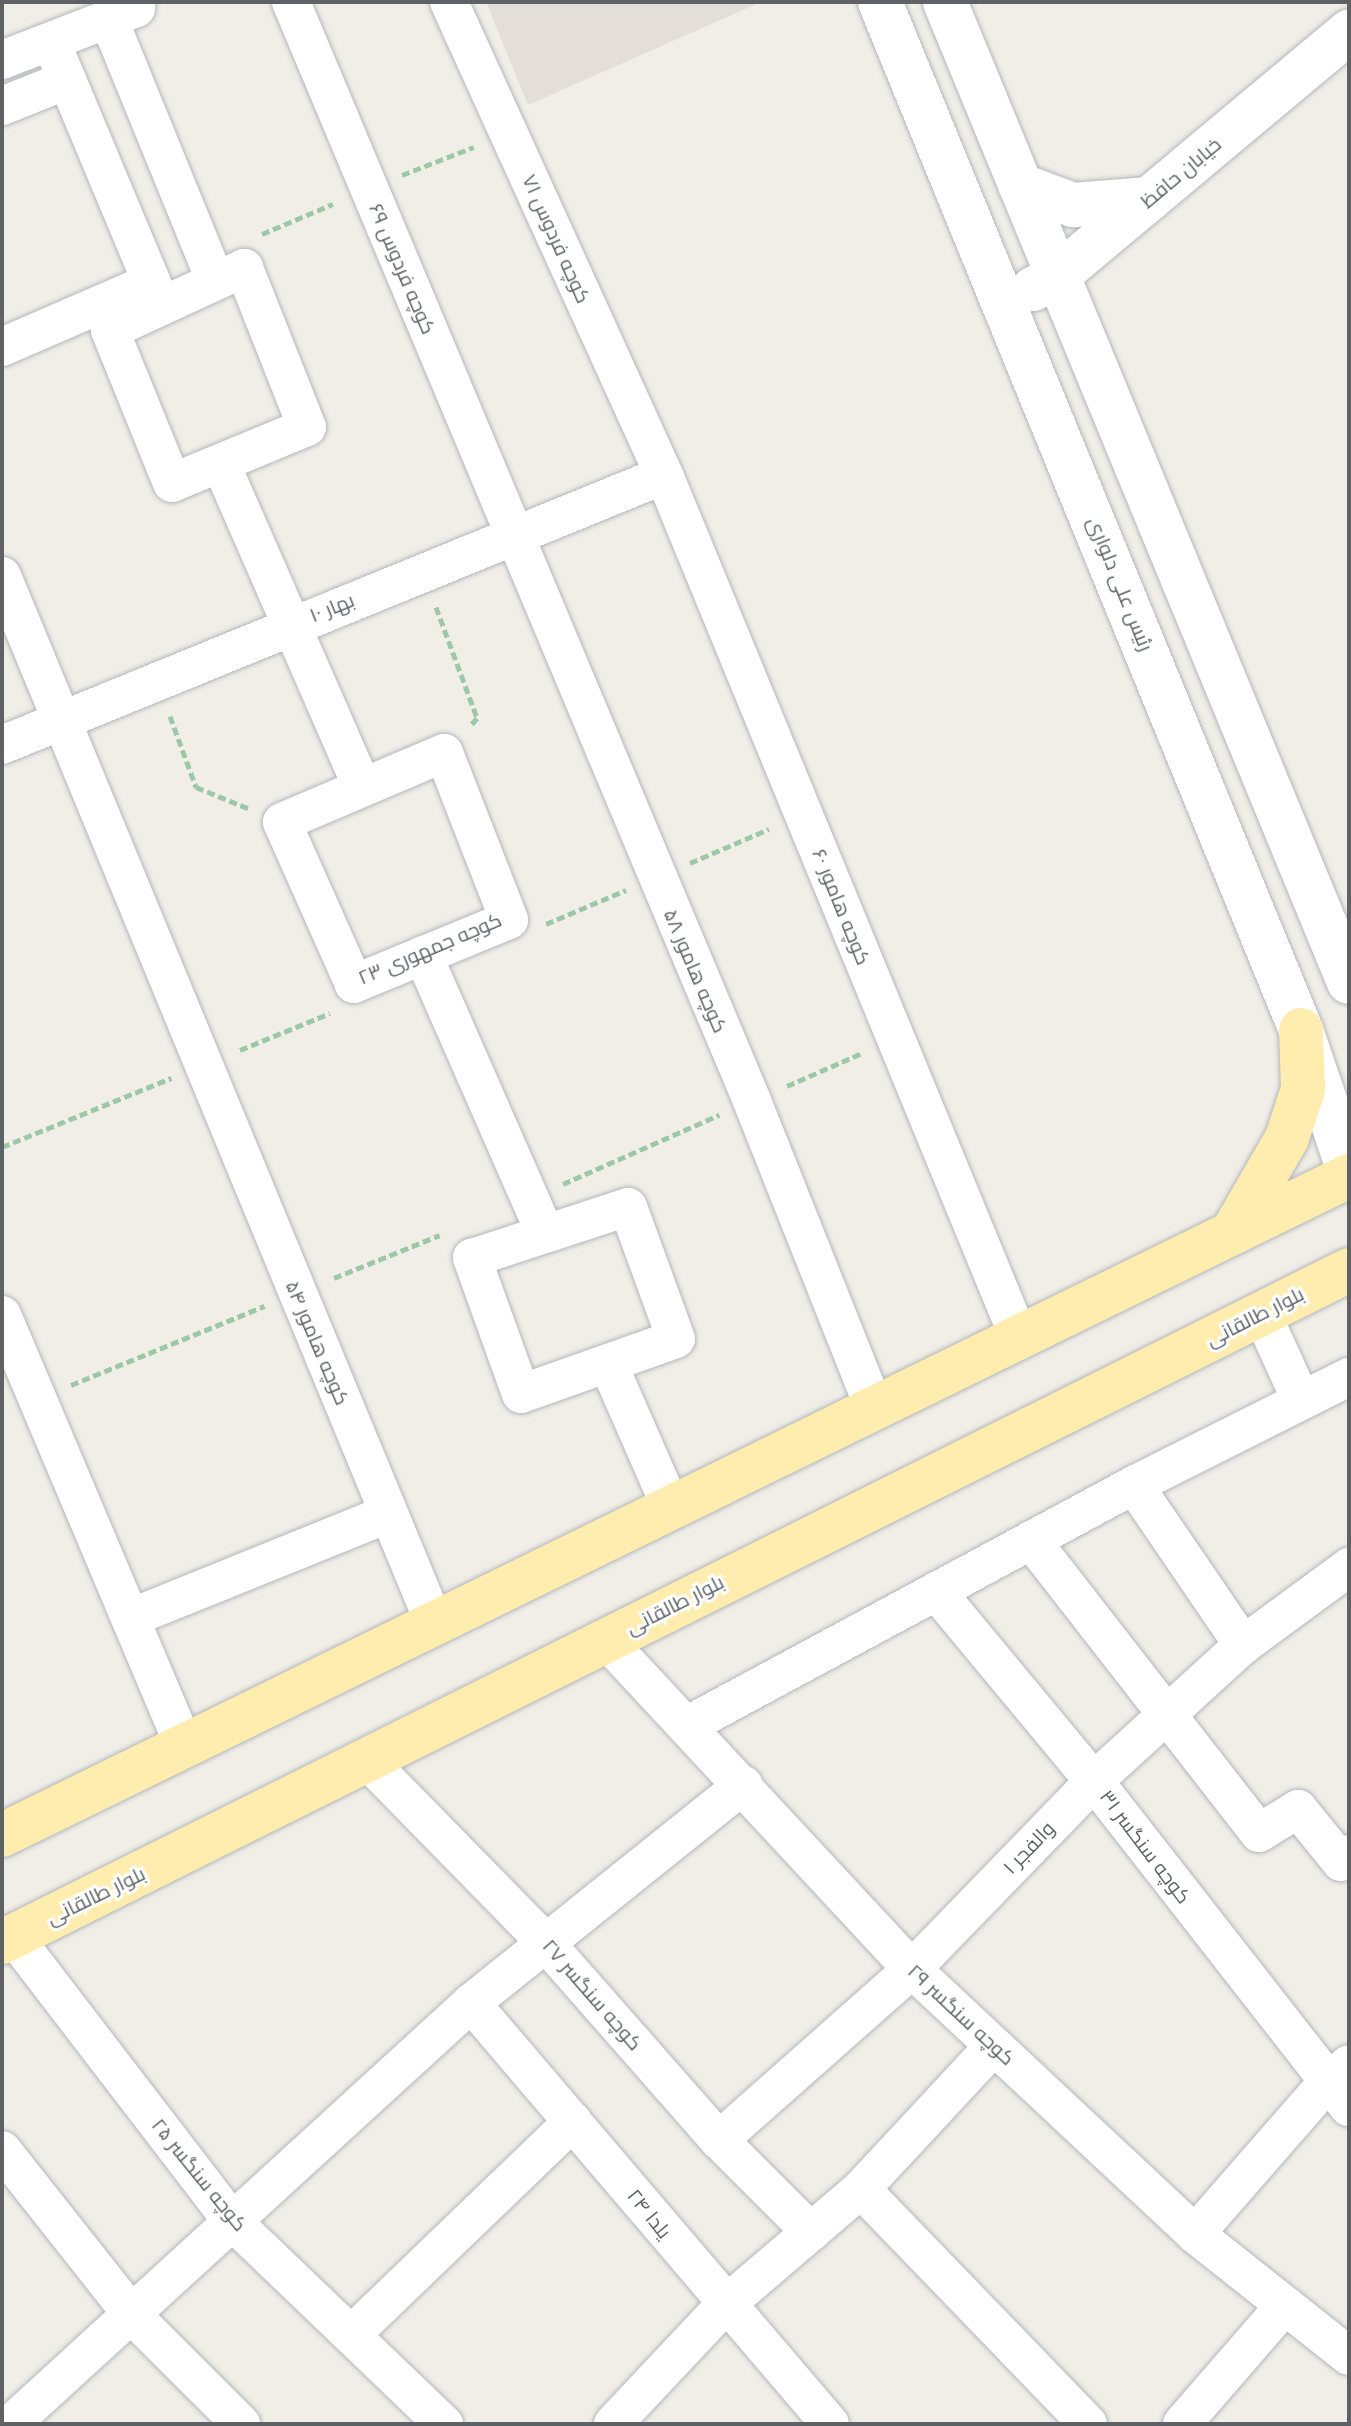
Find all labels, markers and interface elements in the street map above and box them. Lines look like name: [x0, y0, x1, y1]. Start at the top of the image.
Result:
street label: خیابان حافظ: [1136, 132, 1226, 214]
street label: کوچه فردوس ۷۱: [517, 171, 595, 307]
street label: کوچه فردوس ۶۹: [364, 200, 440, 338]
street label: رئیس علی دلواری: [1082, 513, 1158, 655]
street label: بهار ۱۰: [306, 588, 358, 628]
street label: کوچه هامور ۶۰: [807, 845, 875, 969]
street label: کوچه هامور ۵۸: [658, 906, 732, 1036]
street label: کوچه جمهوری ۲۳: [355, 908, 505, 990]
street label: کوچه هامور ۵۴: [280, 1277, 354, 1409]
street label: بلوار طالقانی: [1202, 1282, 1308, 1352]
street label: بلوار طالقانی: [622, 1570, 728, 1640]
street label: کوچه سنگسر ۳۱: [1094, 1785, 1196, 1909]
street label: والفجر ۱: [998, 1817, 1060, 1879]
street label: بلوار طالقانی: [43, 1862, 149, 1930]
street label: کوچه سنگسر ۲۷: [537, 1935, 647, 2055]
street label: کوچه سنگسر ۲۹: [903, 1959, 1019, 2071]
street label: کوچه سنگسر ۲۵: [146, 2114, 252, 2236]
street label: یلدا ۲۴: [622, 2184, 676, 2244]

